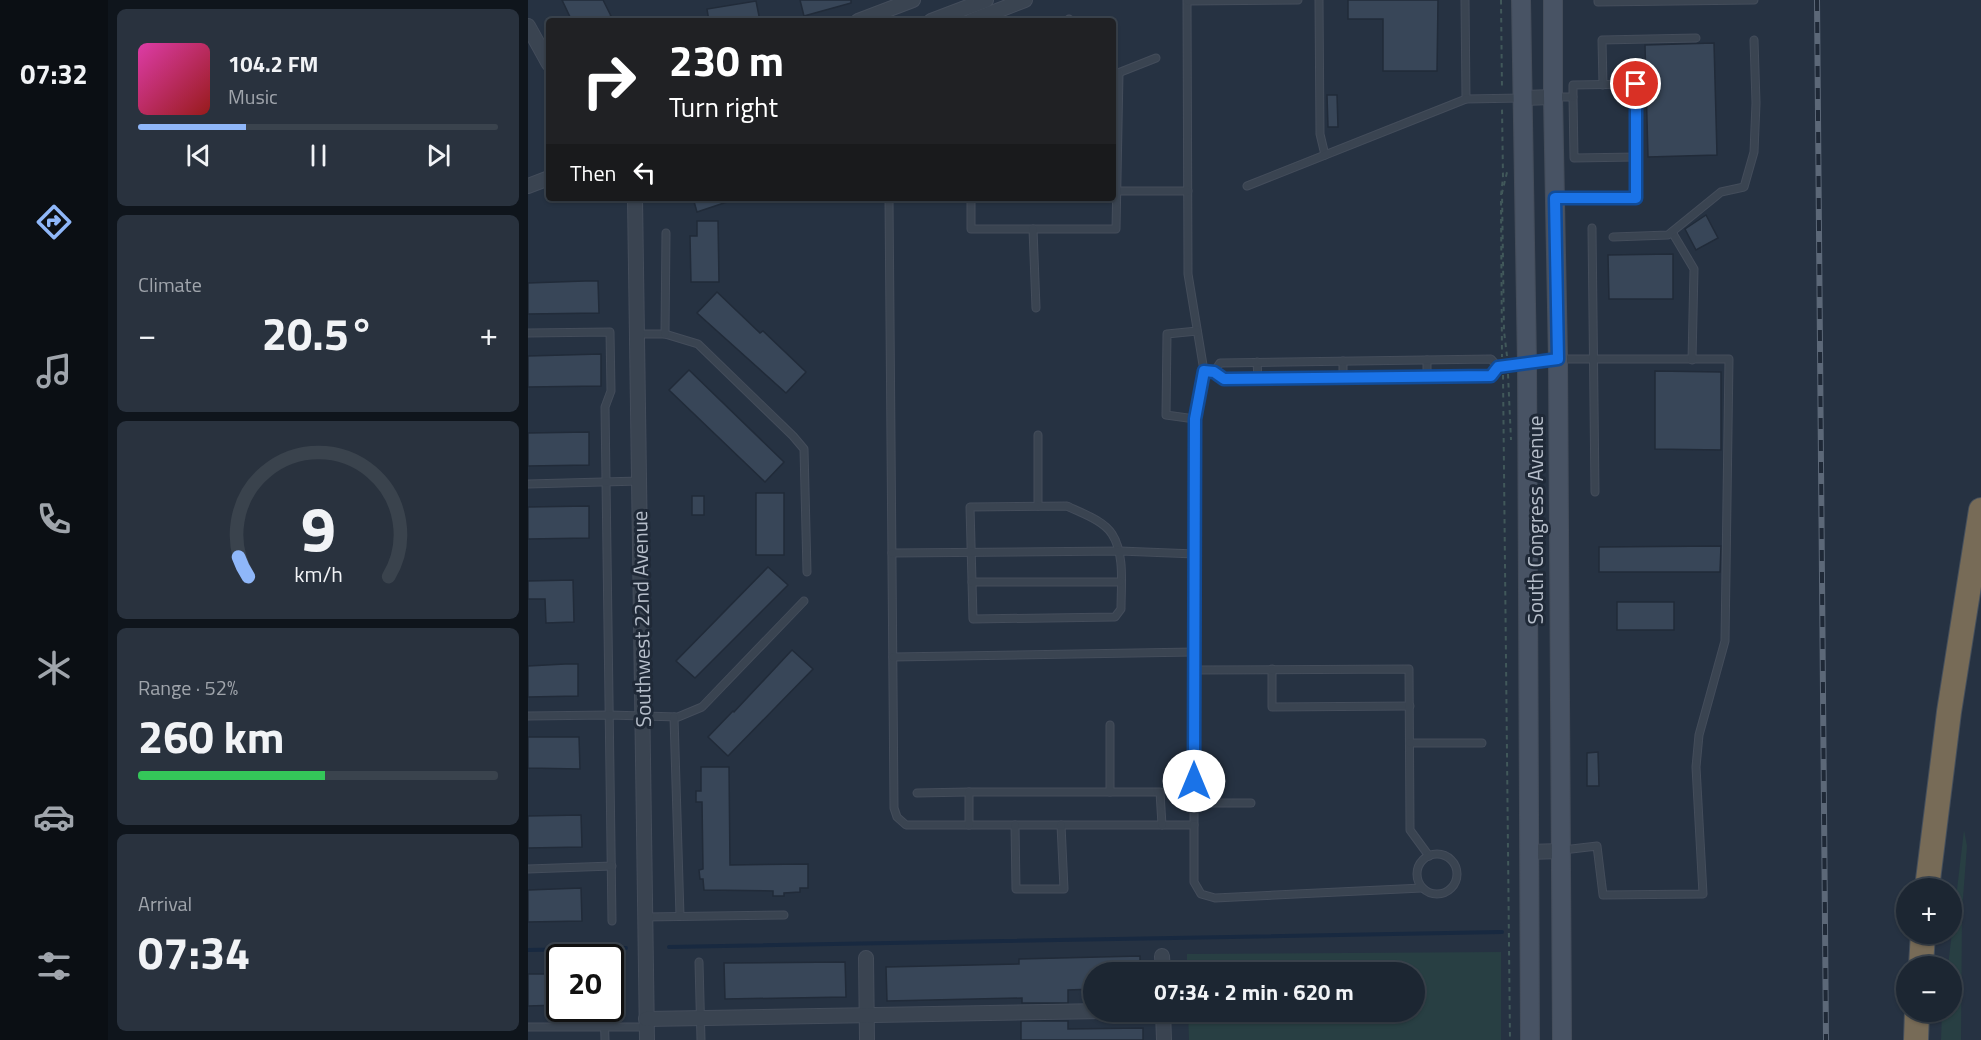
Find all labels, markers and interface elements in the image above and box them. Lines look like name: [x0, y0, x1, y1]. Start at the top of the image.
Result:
text: 230 m: [669, 28, 784, 92]
icon: right: [570, 42, 648, 120]
text: 104.2 FM: [228, 47, 318, 81]
text: 07:32: [20, 53, 88, 94]
pin: [1610, 58, 1661, 109]
icon: arrive: [1619, 67, 1652, 100]
text: Music: [228, 81, 278, 112]
text: Turn right: [669, 86, 778, 127]
icon: previous: [182, 139, 215, 172]
icon: pause: [302, 139, 335, 172]
icon: next: [422, 139, 455, 172]
text: Then: [570, 156, 616, 190]
icon: left: [628, 156, 661, 189]
icon: directions: [33, 201, 75, 243]
text: Climate: [138, 269, 202, 300]
text: 20.5°: [262, 299, 374, 367]
text: −: [138, 309, 156, 359]
text: +: [480, 309, 498, 359]
icon: music: [33, 350, 75, 392]
street label: South Congress Avenue: [1519, 416, 1551, 624]
text: 9: [301, 480, 335, 575]
icon: phone: [33, 498, 75, 540]
street label: Southwest 22nd Avenue: [623, 510, 659, 728]
text: km/h: [294, 558, 342, 590]
icon: climate: [33, 647, 75, 689]
text: Range · 52%: [138, 672, 238, 703]
text: 260 km: [138, 702, 284, 770]
position arrow: [1162, 749, 1226, 813]
icon: car: [33, 796, 75, 838]
map controls: [1896, 878, 1962, 1022]
button: +: [1896, 878, 1962, 944]
text: Arrival: [138, 888, 192, 919]
text: 07:34: [138, 918, 250, 986]
speed limit sign: 20: [546, 944, 624, 1022]
icon: filters: [33, 945, 75, 987]
button: −: [1896, 956, 1962, 1022]
text: 07:34 · 2 min · 620 m: [1154, 975, 1354, 1009]

